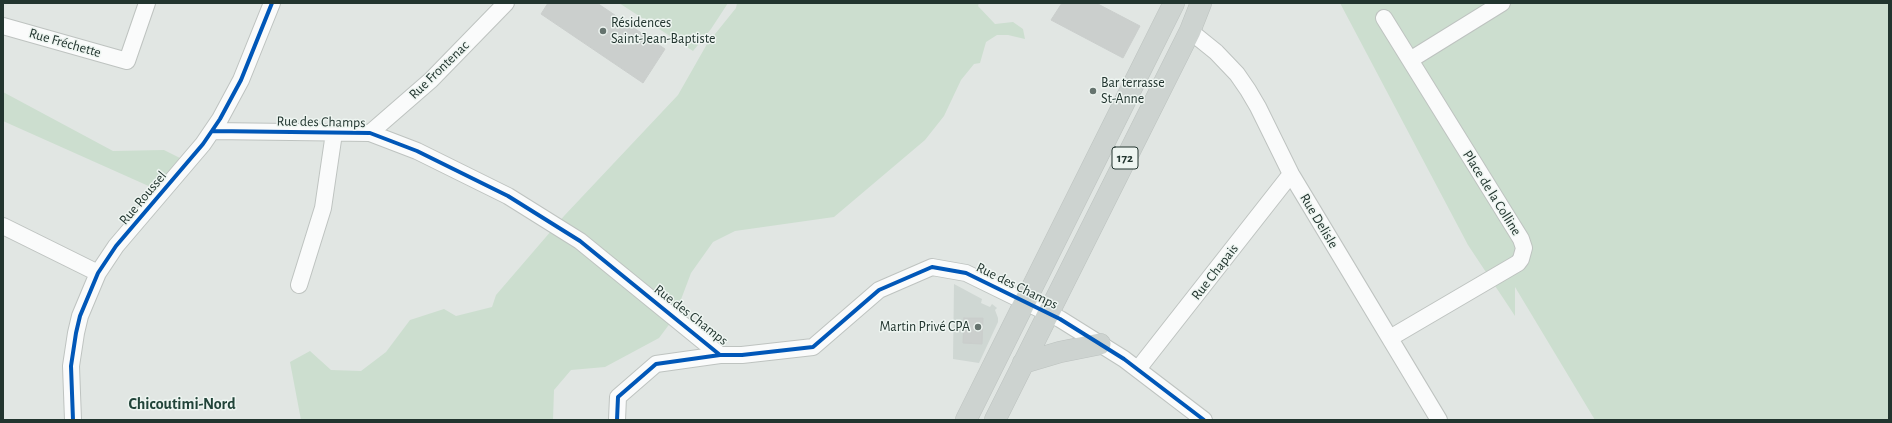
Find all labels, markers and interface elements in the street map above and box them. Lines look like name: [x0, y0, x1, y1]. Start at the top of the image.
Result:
place label: Résidences Saint-Jean-Baptiste: [611, 15, 715, 48]
street label: Rue Fréchette: [27, 25, 103, 61]
marker: Résidences Saint-Jean-Baptiste: [598, 26, 608, 36]
street label: Rue Frontenac: [405, 37, 473, 103]
place label: Bar terrasse St-Anne: [1101, 75, 1165, 108]
marker: Bar terrasse St-Anne: [1088, 86, 1098, 96]
street label: Rue des Champs: [276, 113, 366, 131]
road number: 172: [1112, 147, 1138, 169]
street label: Place de la Colline: [1459, 147, 1525, 239]
street label: Rue Roussel: [116, 168, 170, 228]
street label: Rue Delisle: [1296, 191, 1342, 251]
street label: Rue Chapais: [1188, 241, 1242, 303]
street label: Rue des Champs: [973, 259, 1061, 313]
street label: Rue des Champs: [651, 281, 731, 349]
place label: Martin Privé CPA: [879, 319, 970, 335]
marker: Martin Privé CPA: [973, 322, 983, 332]
district label: Chicoutimi-Nord: [128, 394, 236, 414]

